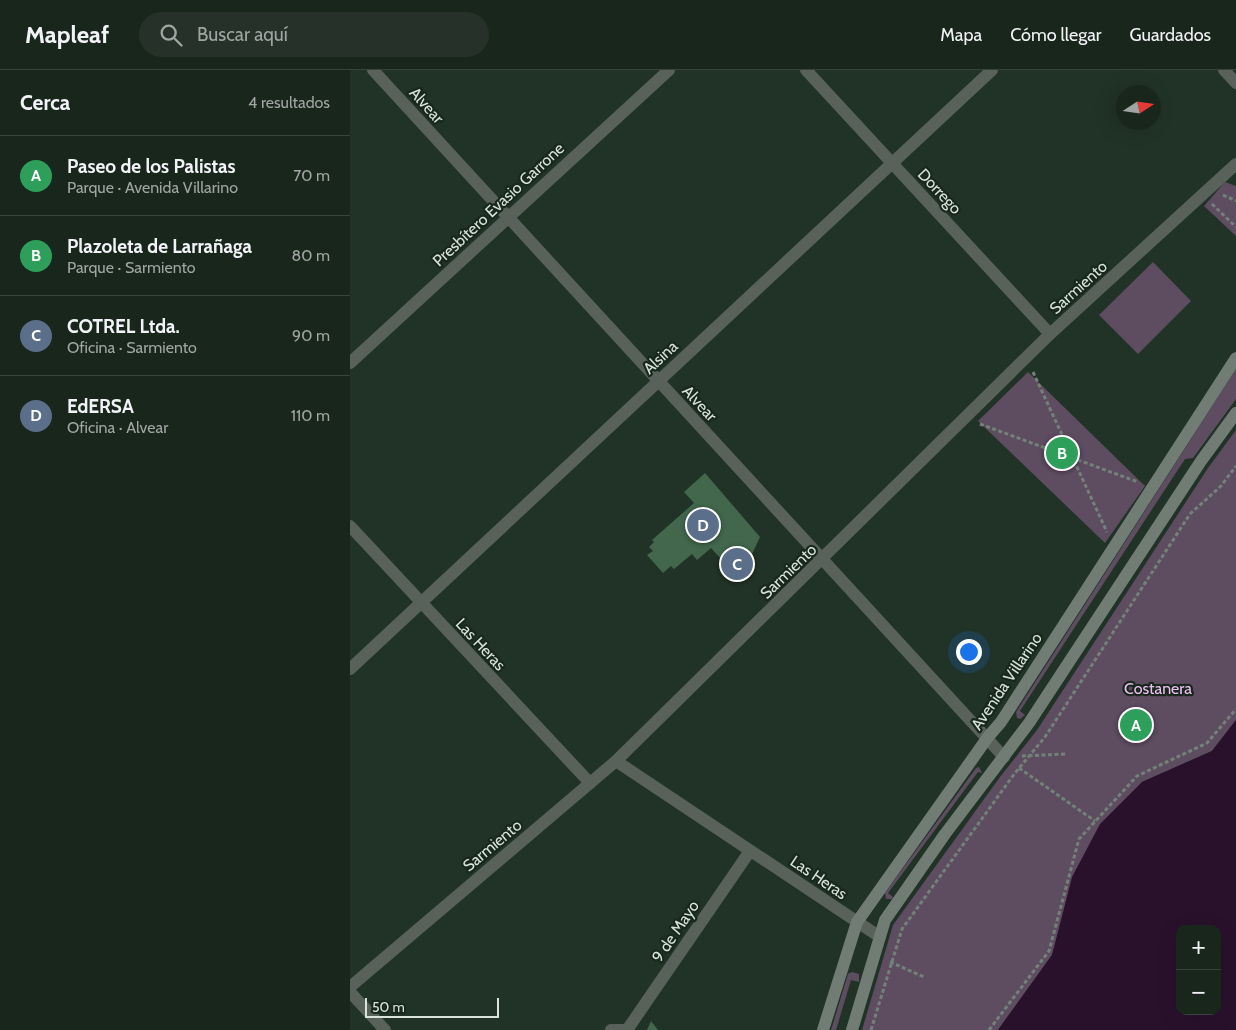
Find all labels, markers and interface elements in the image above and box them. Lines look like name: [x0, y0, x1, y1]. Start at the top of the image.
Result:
search box: [139, 12, 489, 57]
text: Mapleaf: [25, 20, 109, 49]
icon: search: [157, 21, 185, 49]
text: Buscar aquí: [197, 23, 288, 46]
text: Mapa: [940, 24, 982, 46]
text: Cómo llegar: [1010, 24, 1102, 46]
text: Guardados: [1130, 24, 1211, 46]
street label: Alvear: [405, 83, 448, 128]
north arrow: [1116, 85, 1161, 130]
text: Cerca: [20, 90, 70, 115]
text: 4 resultados: [248, 93, 330, 112]
street label: Presbítero Evasio Garrone: [429, 139, 568, 270]
text: Paseo de los Palistas: [67, 155, 236, 178]
street label: Dorrego: [914, 165, 966, 218]
text: A: [31, 166, 41, 185]
text: 70 m: [293, 166, 330, 185]
text: Parque · Avenida Villarino: [67, 178, 238, 197]
text: Plazoleta de Larrañaga: [67, 235, 252, 258]
text: B: [31, 246, 41, 265]
text: 80 m: [292, 246, 330, 265]
street label: Sarmiento: [1046, 257, 1111, 318]
text: Parque · Sarmiento: [67, 258, 196, 277]
text: COTREL Ltda.: [67, 315, 180, 338]
text: C: [31, 326, 41, 345]
text: 90 m: [292, 326, 330, 345]
street label: Alsina: [639, 337, 682, 378]
text: Oficina · Sarmiento: [67, 338, 197, 357]
street label: Alvear: [678, 381, 722, 426]
text: EdERSA: [67, 395, 134, 418]
text: D: [30, 406, 42, 425]
text: 110 m: [291, 406, 330, 425]
text: Oficina · Alvear: [67, 418, 168, 437]
pin: B: [1046, 434, 1078, 472]
pin: D: [687, 506, 719, 544]
street label: Sarmiento: [756, 540, 820, 603]
pin: C: [721, 545, 753, 583]
street label: Las Heras: [452, 614, 510, 675]
street label: Avenida Villarino: [967, 629, 1046, 733]
your location: [956, 639, 982, 665]
park label: Costanera: [1124, 679, 1192, 698]
pin: A: [1120, 706, 1152, 744]
street label: Sarmiento: [459, 815, 526, 875]
street label: Las Heras: [787, 852, 851, 904]
street label: 9 de Mayo: [648, 897, 703, 966]
map controls: [1176, 925, 1221, 1015]
button: +: [1176, 925, 1221, 970]
button: −: [1176, 970, 1221, 1015]
scale bar: [365, 995, 499, 1018]
text: 50 m: [372, 998, 405, 1016]

